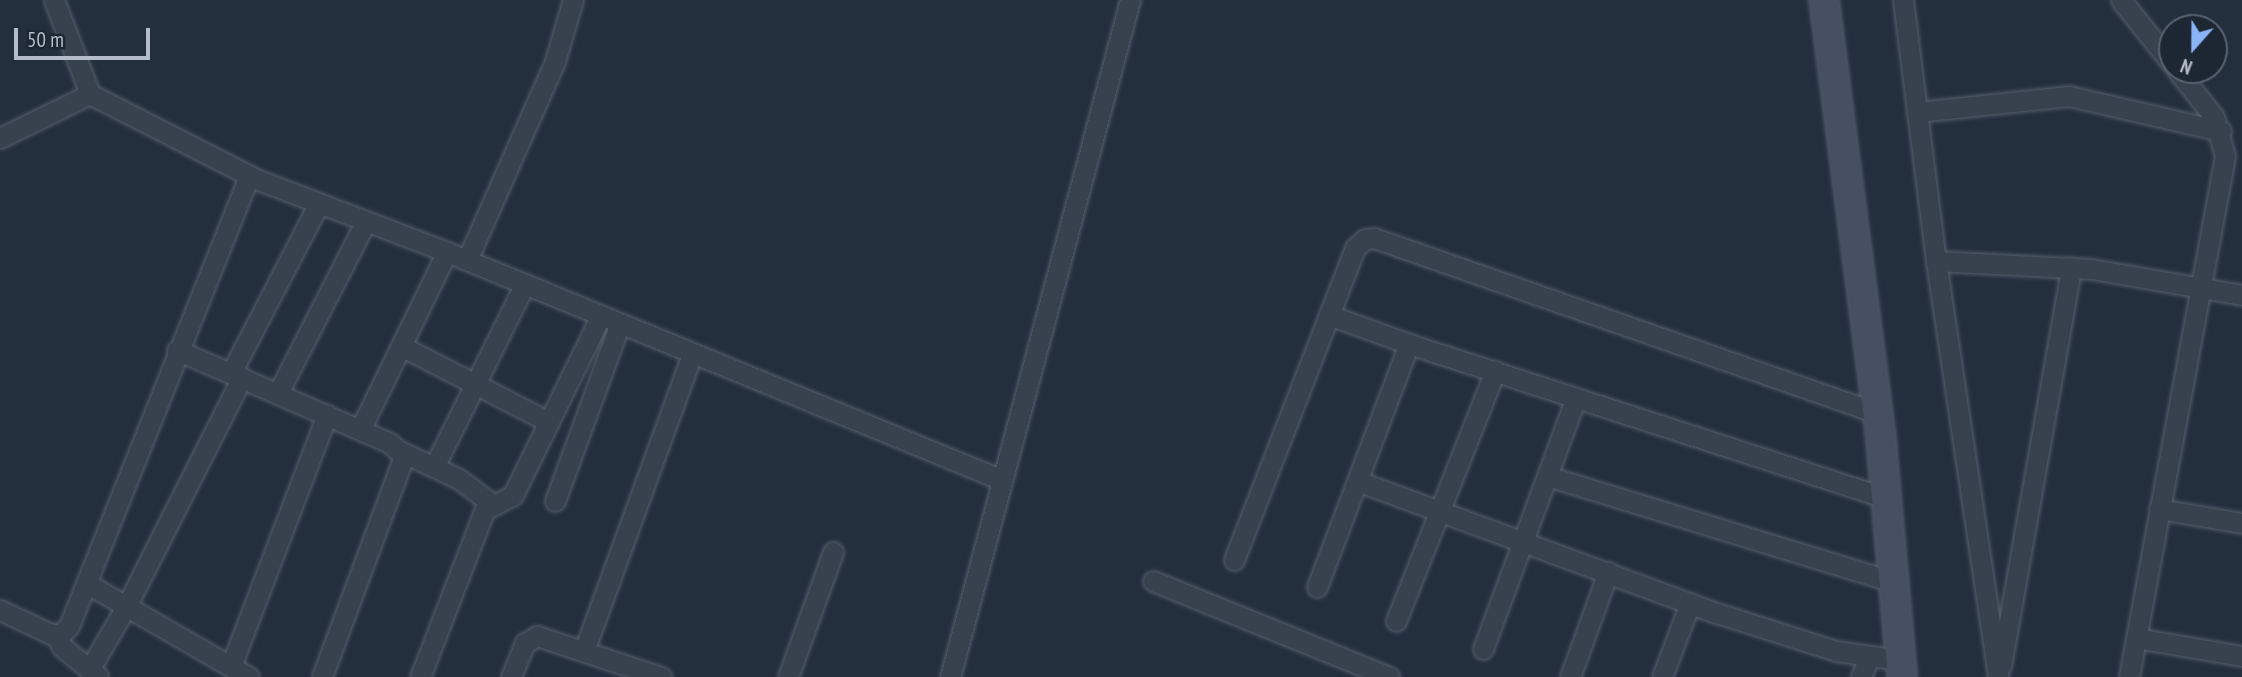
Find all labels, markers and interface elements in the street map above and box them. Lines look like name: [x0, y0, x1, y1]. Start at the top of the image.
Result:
scale bar: [18, 14, 154, 58]
north arrow: [2158, 14, 2228, 84]
text: 50 m: [27, 26, 64, 53]
text: N: [2177, 54, 2195, 80]

